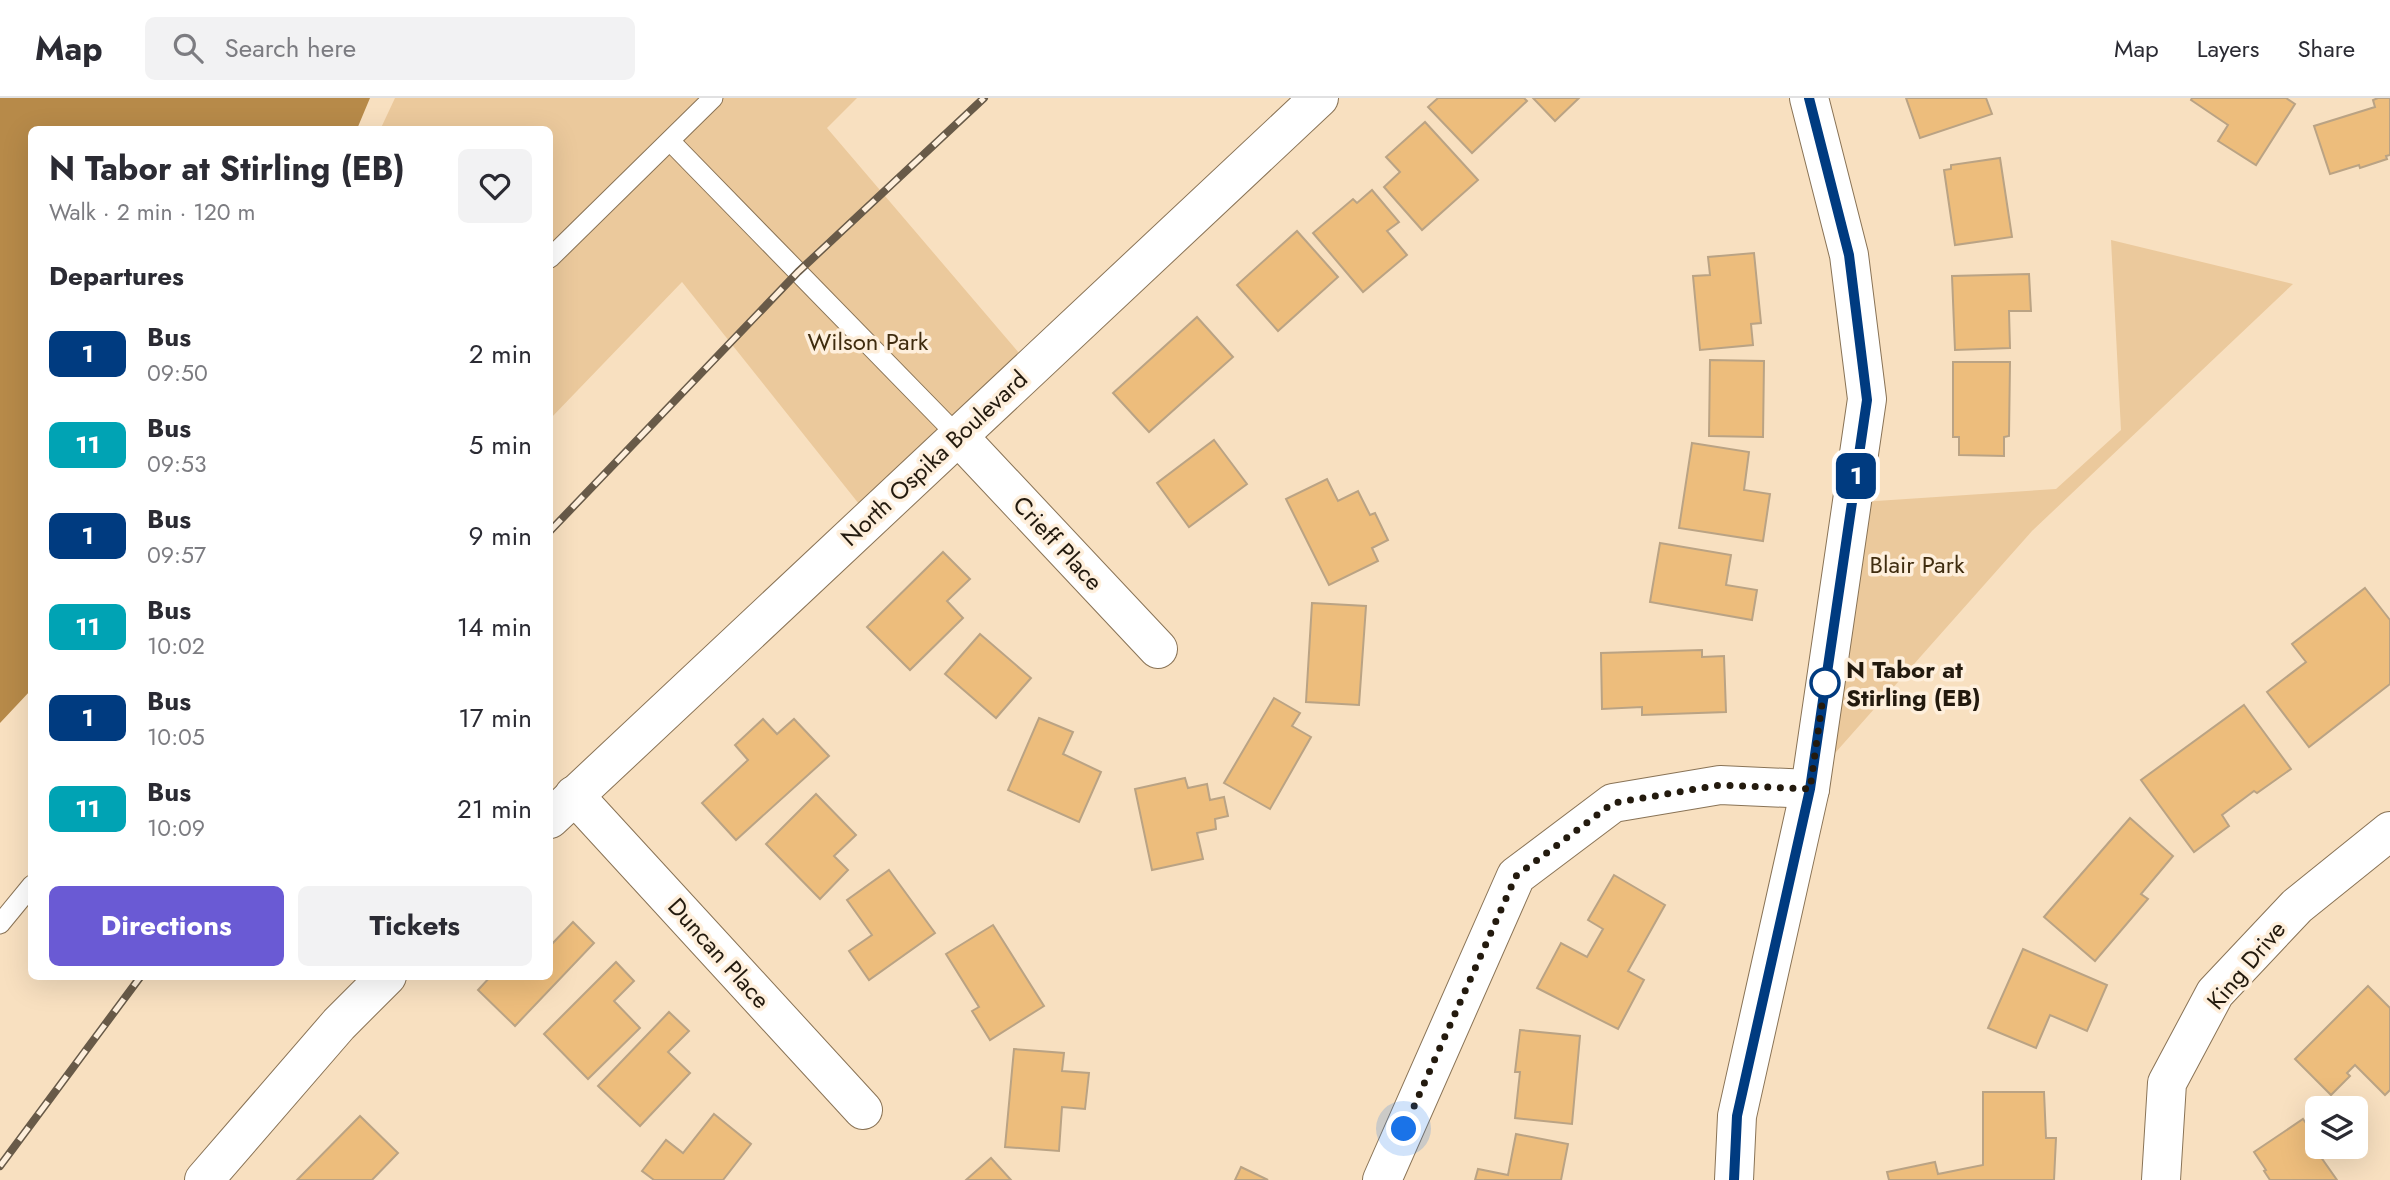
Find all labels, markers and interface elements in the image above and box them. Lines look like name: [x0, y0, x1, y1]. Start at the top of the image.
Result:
search box: [145, 17, 635, 80]
text: Map: [35, 25, 103, 72]
icon: search: [169, 29, 207, 67]
text: Search here: [225, 29, 356, 67]
text: Map: [2114, 31, 2159, 66]
text: Layers: [2197, 31, 2259, 66]
text: Share: [2297, 31, 2355, 66]
text: N Tabor at Stirling (EB): [49, 145, 405, 192]
button: heart: [458, 149, 532, 223]
text: Walk · 2 min · 120 m: [49, 195, 255, 229]
text: Departures: [49, 257, 184, 295]
text: Bus: [147, 318, 191, 356]
park label: Wilson Park: [808, 324, 929, 359]
text: 2 min: [469, 335, 532, 373]
text: 1: [81, 336, 94, 371]
text: 09:50: [147, 356, 208, 390]
street label: North Ospika Boulevard: [833, 362, 1035, 554]
text: Bus: [147, 409, 191, 447]
text: 5 min: [469, 426, 532, 464]
text: 11: [75, 427, 100, 462]
text: 09:53: [147, 447, 206, 481]
line badge: 1: [1833, 453, 1879, 499]
text: 1: [1850, 458, 1862, 493]
street label: Crieff Place: [1005, 488, 1111, 598]
text: Bus: [147, 500, 191, 538]
text: 9 min: [469, 517, 532, 555]
text: 1: [81, 518, 94, 553]
text: 09:57: [147, 538, 206, 572]
park label: Blair Park: [1870, 547, 1965, 582]
text: Bus: [147, 591, 191, 629]
text: 14 min: [457, 608, 532, 646]
text: 11: [75, 609, 100, 644]
text: 10:02: [147, 629, 205, 663]
place label: N Tabor at Stirling (EB): [1846, 652, 1981, 715]
marker: N Tabor at Stirling (EB): [1810, 668, 1840, 698]
text: Bus: [147, 682, 191, 720]
text: 17 min: [458, 699, 532, 737]
text: 1: [81, 700, 94, 735]
text: 10:05: [147, 720, 205, 754]
text: Bus: [147, 773, 191, 811]
text: 21 min: [457, 790, 532, 828]
text: 11: [75, 791, 100, 826]
text: 10:09: [147, 811, 205, 845]
button: Directions: [49, 886, 284, 966]
button: Tickets: [298, 886, 532, 966]
street label: Duncan Place: [660, 890, 778, 1016]
street label: King Drive: [2198, 913, 2294, 1017]
map controls: [2305, 1096, 2368, 1159]
button: layers: [2305, 1096, 2368, 1159]
your location: [1386, 1111, 1421, 1146]

